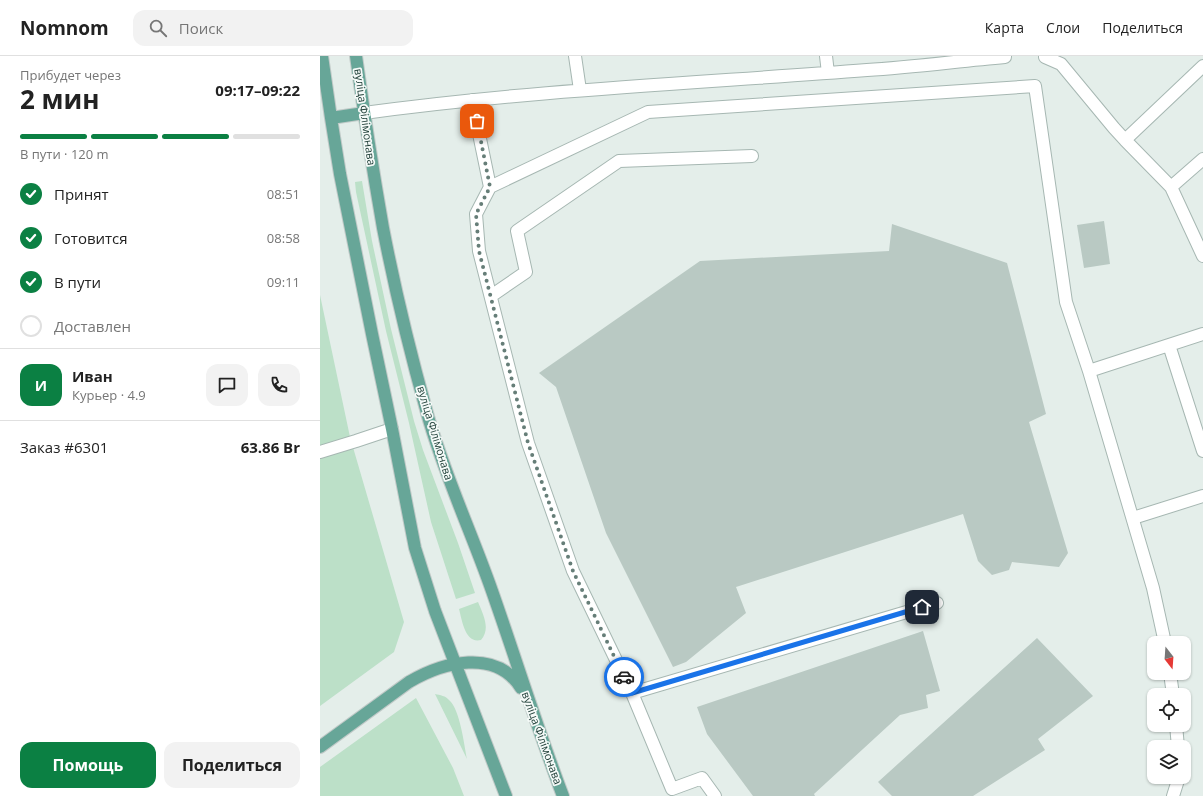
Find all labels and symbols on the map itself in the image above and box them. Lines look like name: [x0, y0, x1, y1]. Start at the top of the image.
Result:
street label: вуліца Філімонава: [351, 68, 380, 166]
pin: [460, 104, 494, 138]
street label: вуліца Філімонава: [414, 384, 457, 482]
pin: [905, 590, 939, 624]
north arrow: [1147, 636, 1191, 680]
courier: [604, 657, 644, 697]
street label: вуліца Філімонава: [519, 689, 566, 786]

